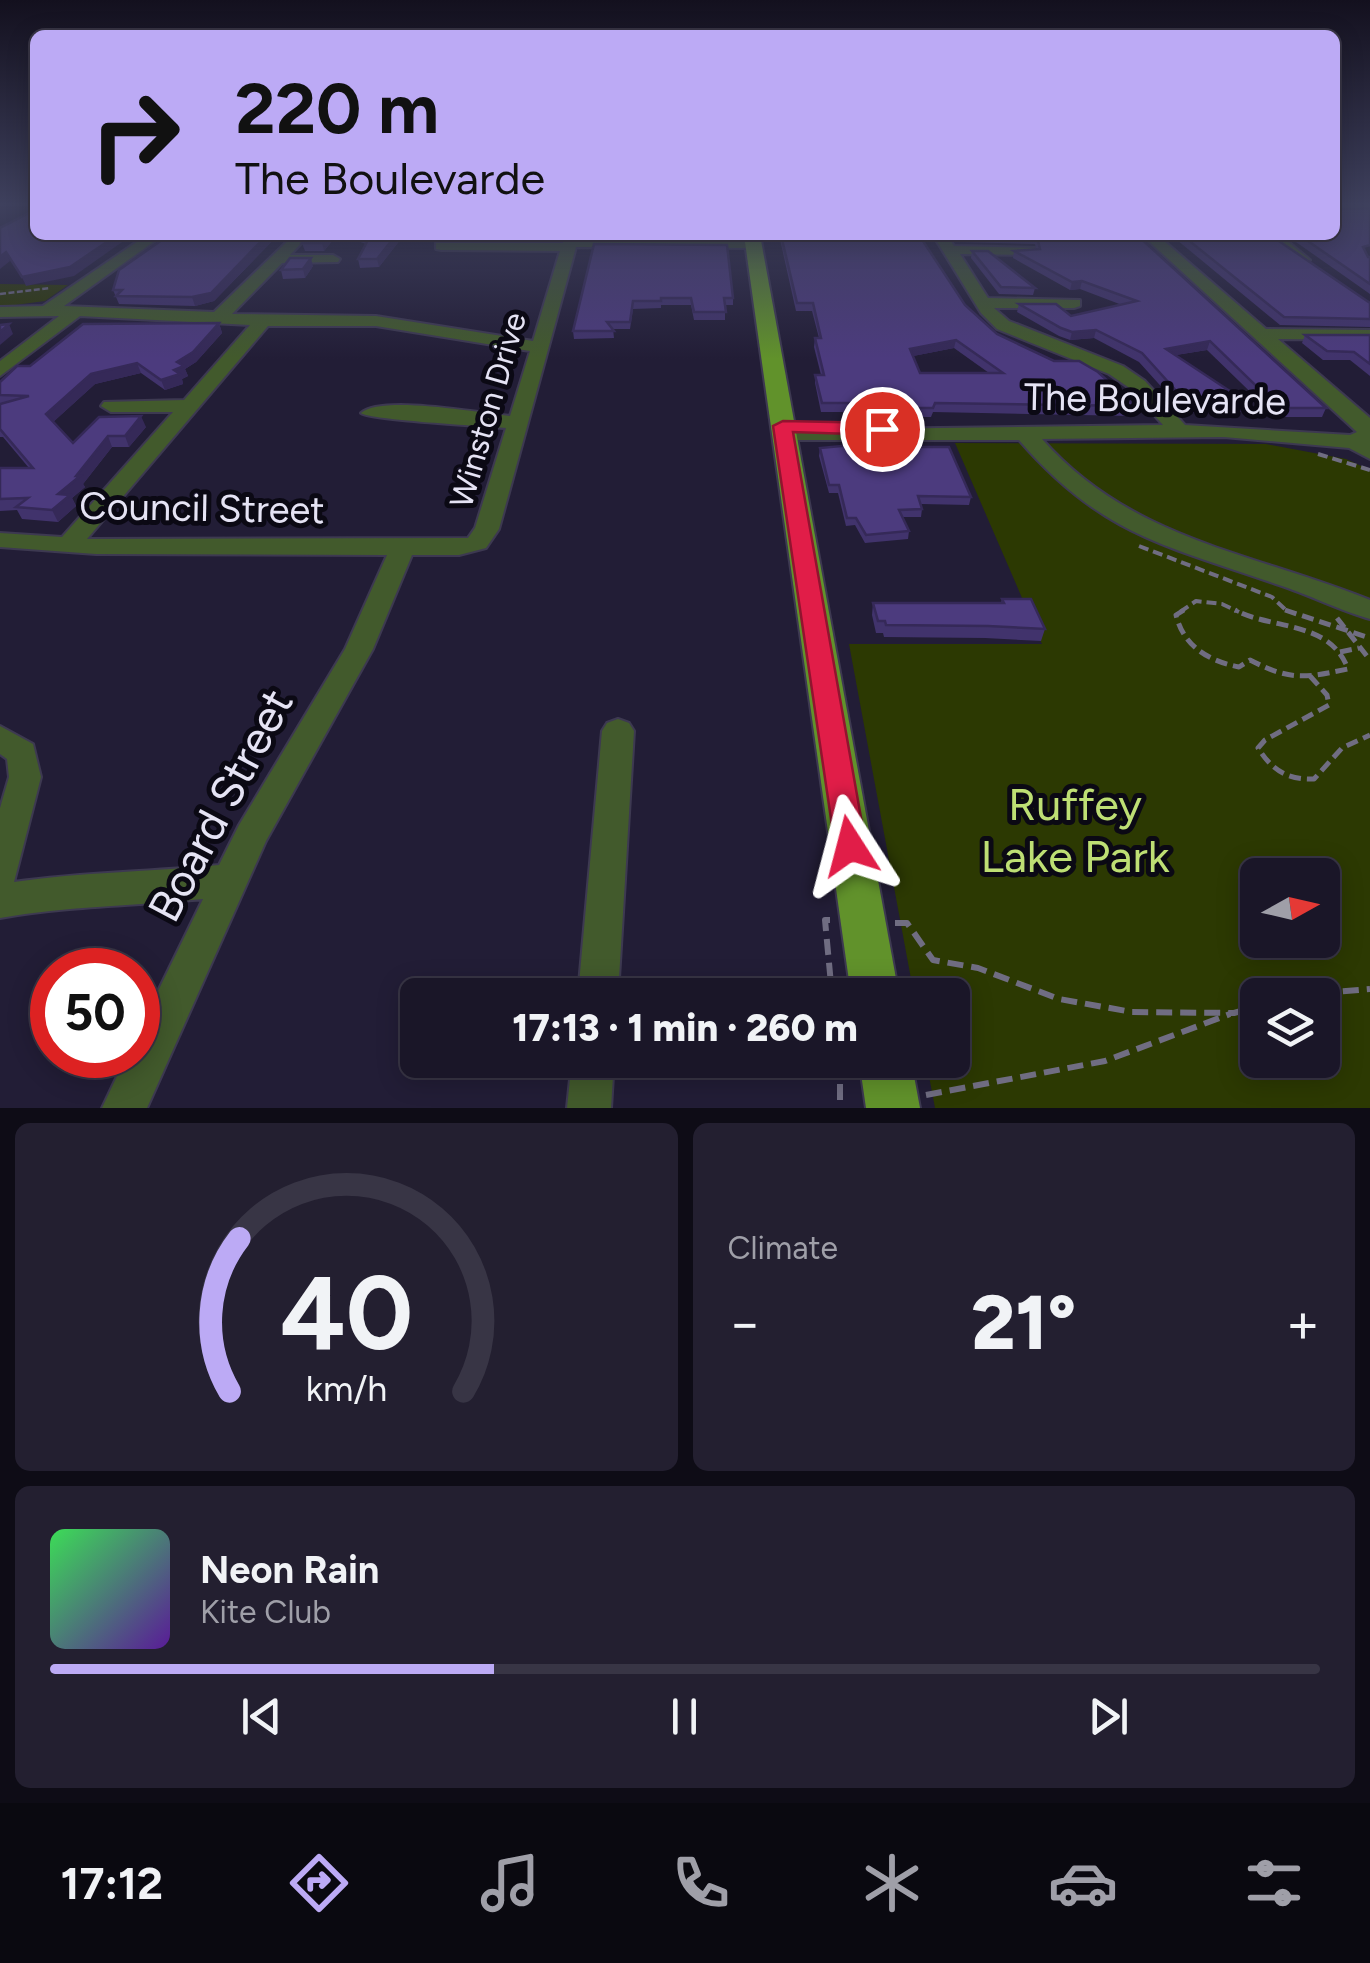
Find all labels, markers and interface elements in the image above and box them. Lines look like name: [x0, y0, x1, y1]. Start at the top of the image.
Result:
text: 220 m: [235, 66, 439, 151]
icon: right: [70, 70, 200, 200]
text: The Boulevarde: [235, 151, 545, 205]
street label: Winston Drive: [442, 308, 534, 512]
street label: The Boulevarde: [1024, 374, 1286, 424]
pin: [840, 387, 925, 472]
icon: arrive: [855, 402, 910, 457]
street label: Council Street: [79, 483, 325, 533]
street label: Board Street: [136, 680, 304, 930]
park label: Ruffey Lake Park: [981, 777, 1170, 883]
position arrow: [798, 794, 902, 898]
north arrow: [1240, 858, 1340, 958]
map controls: [1240, 858, 1340, 1078]
speed limit sign: 50: [30, 948, 160, 1078]
button: layers: [1240, 978, 1340, 1078]
text: 17:13 · 1 min · 260 m: [512, 1005, 858, 1051]
text: Climate: [728, 1229, 838, 1267]
text: 40: [280, 1250, 413, 1375]
text: 21°: [971, 1278, 1076, 1368]
text: −: [728, 1290, 762, 1356]
text: +: [1286, 1290, 1320, 1356]
text: km/h: [305, 1367, 387, 1410]
text: Neon Rain: [200, 1547, 379, 1593]
text: Kite Club: [200, 1593, 331, 1631]
icon: previous: [234, 1689, 289, 1744]
icon: pause: [657, 1689, 712, 1744]
icon: next: [1081, 1689, 1136, 1744]
icon: directions: [284, 1848, 354, 1918]
icon: music: [475, 1848, 545, 1918]
icon: phone: [666, 1848, 736, 1918]
icon: climate: [857, 1848, 927, 1918]
icon: car: [1048, 1848, 1118, 1918]
icon: filters: [1239, 1848, 1309, 1918]
text: 17:12: [61, 1856, 163, 1910]

